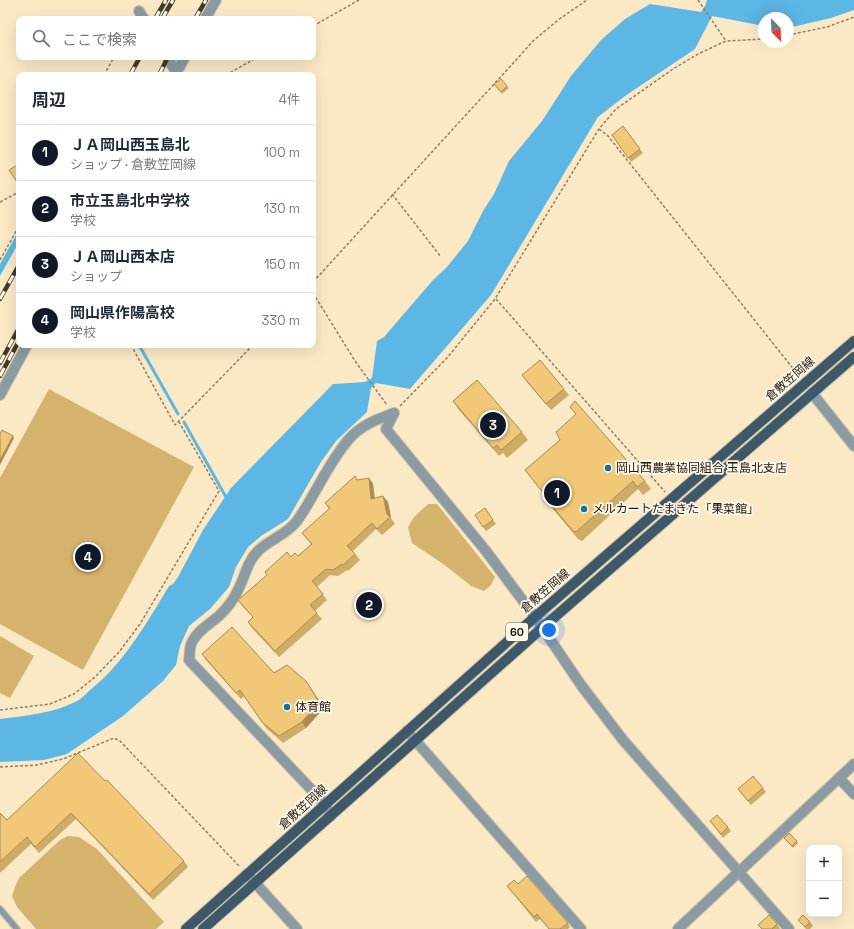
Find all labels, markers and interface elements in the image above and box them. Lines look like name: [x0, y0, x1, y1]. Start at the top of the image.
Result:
north arrow: [758, 12, 794, 48]
search box: [16, 16, 316, 60]
icon: search: [30, 27, 52, 49]
text: ここで検索: [62, 30, 137, 49]
text: 周辺: [32, 89, 66, 111]
text: 4件: [279, 91, 300, 108]
text: ＪＡ岡山西玉島北: [70, 135, 190, 154]
text: 1: [42, 144, 48, 161]
text: 100 m: [263, 144, 300, 161]
text: ショップ · 倉敷笠岡線: [70, 156, 196, 173]
text: 市立玉島北中学校: [70, 191, 190, 210]
text: 2: [41, 200, 49, 217]
text: 130 m: [264, 200, 300, 217]
text: 学校: [70, 212, 96, 229]
text: ＪＡ岡山西本店: [70, 247, 175, 266]
text: 3: [41, 256, 49, 273]
text: 150 m: [264, 256, 300, 273]
text: ショップ: [70, 268, 122, 285]
text: 岡山県作陽高校: [70, 303, 175, 322]
text: 4: [41, 312, 49, 329]
text: 330 m: [261, 312, 300, 329]
text: 学校: [70, 324, 96, 341]
street label: 倉敷笠岡線: [762, 353, 818, 405]
pin: 3: [480, 410, 506, 440]
place label: 岡山西農業協同組合 玉島北支店: [616, 460, 787, 476]
marker: 岡山西農業協同組合 玉島北支店: [603, 463, 613, 473]
pin: 1: [544, 478, 570, 508]
place label: メルカートたまきた「果菜館」: [592, 501, 759, 517]
marker: メルカートたまきた「果菜館」: [579, 504, 589, 514]
pin: 4: [75, 542, 101, 572]
street label: 倉敷笠岡線: [517, 565, 573, 617]
pin: 2: [356, 590, 382, 620]
your location: [539, 620, 559, 640]
road number: 60: [506, 623, 528, 641]
place label: 体育館: [295, 699, 331, 715]
marker: 体育館: [282, 702, 292, 712]
street label: 倉敷笠岡線: [275, 781, 331, 833]
map controls: [806, 845, 842, 917]
button: +: [806, 845, 842, 881]
button: −: [806, 881, 842, 917]

